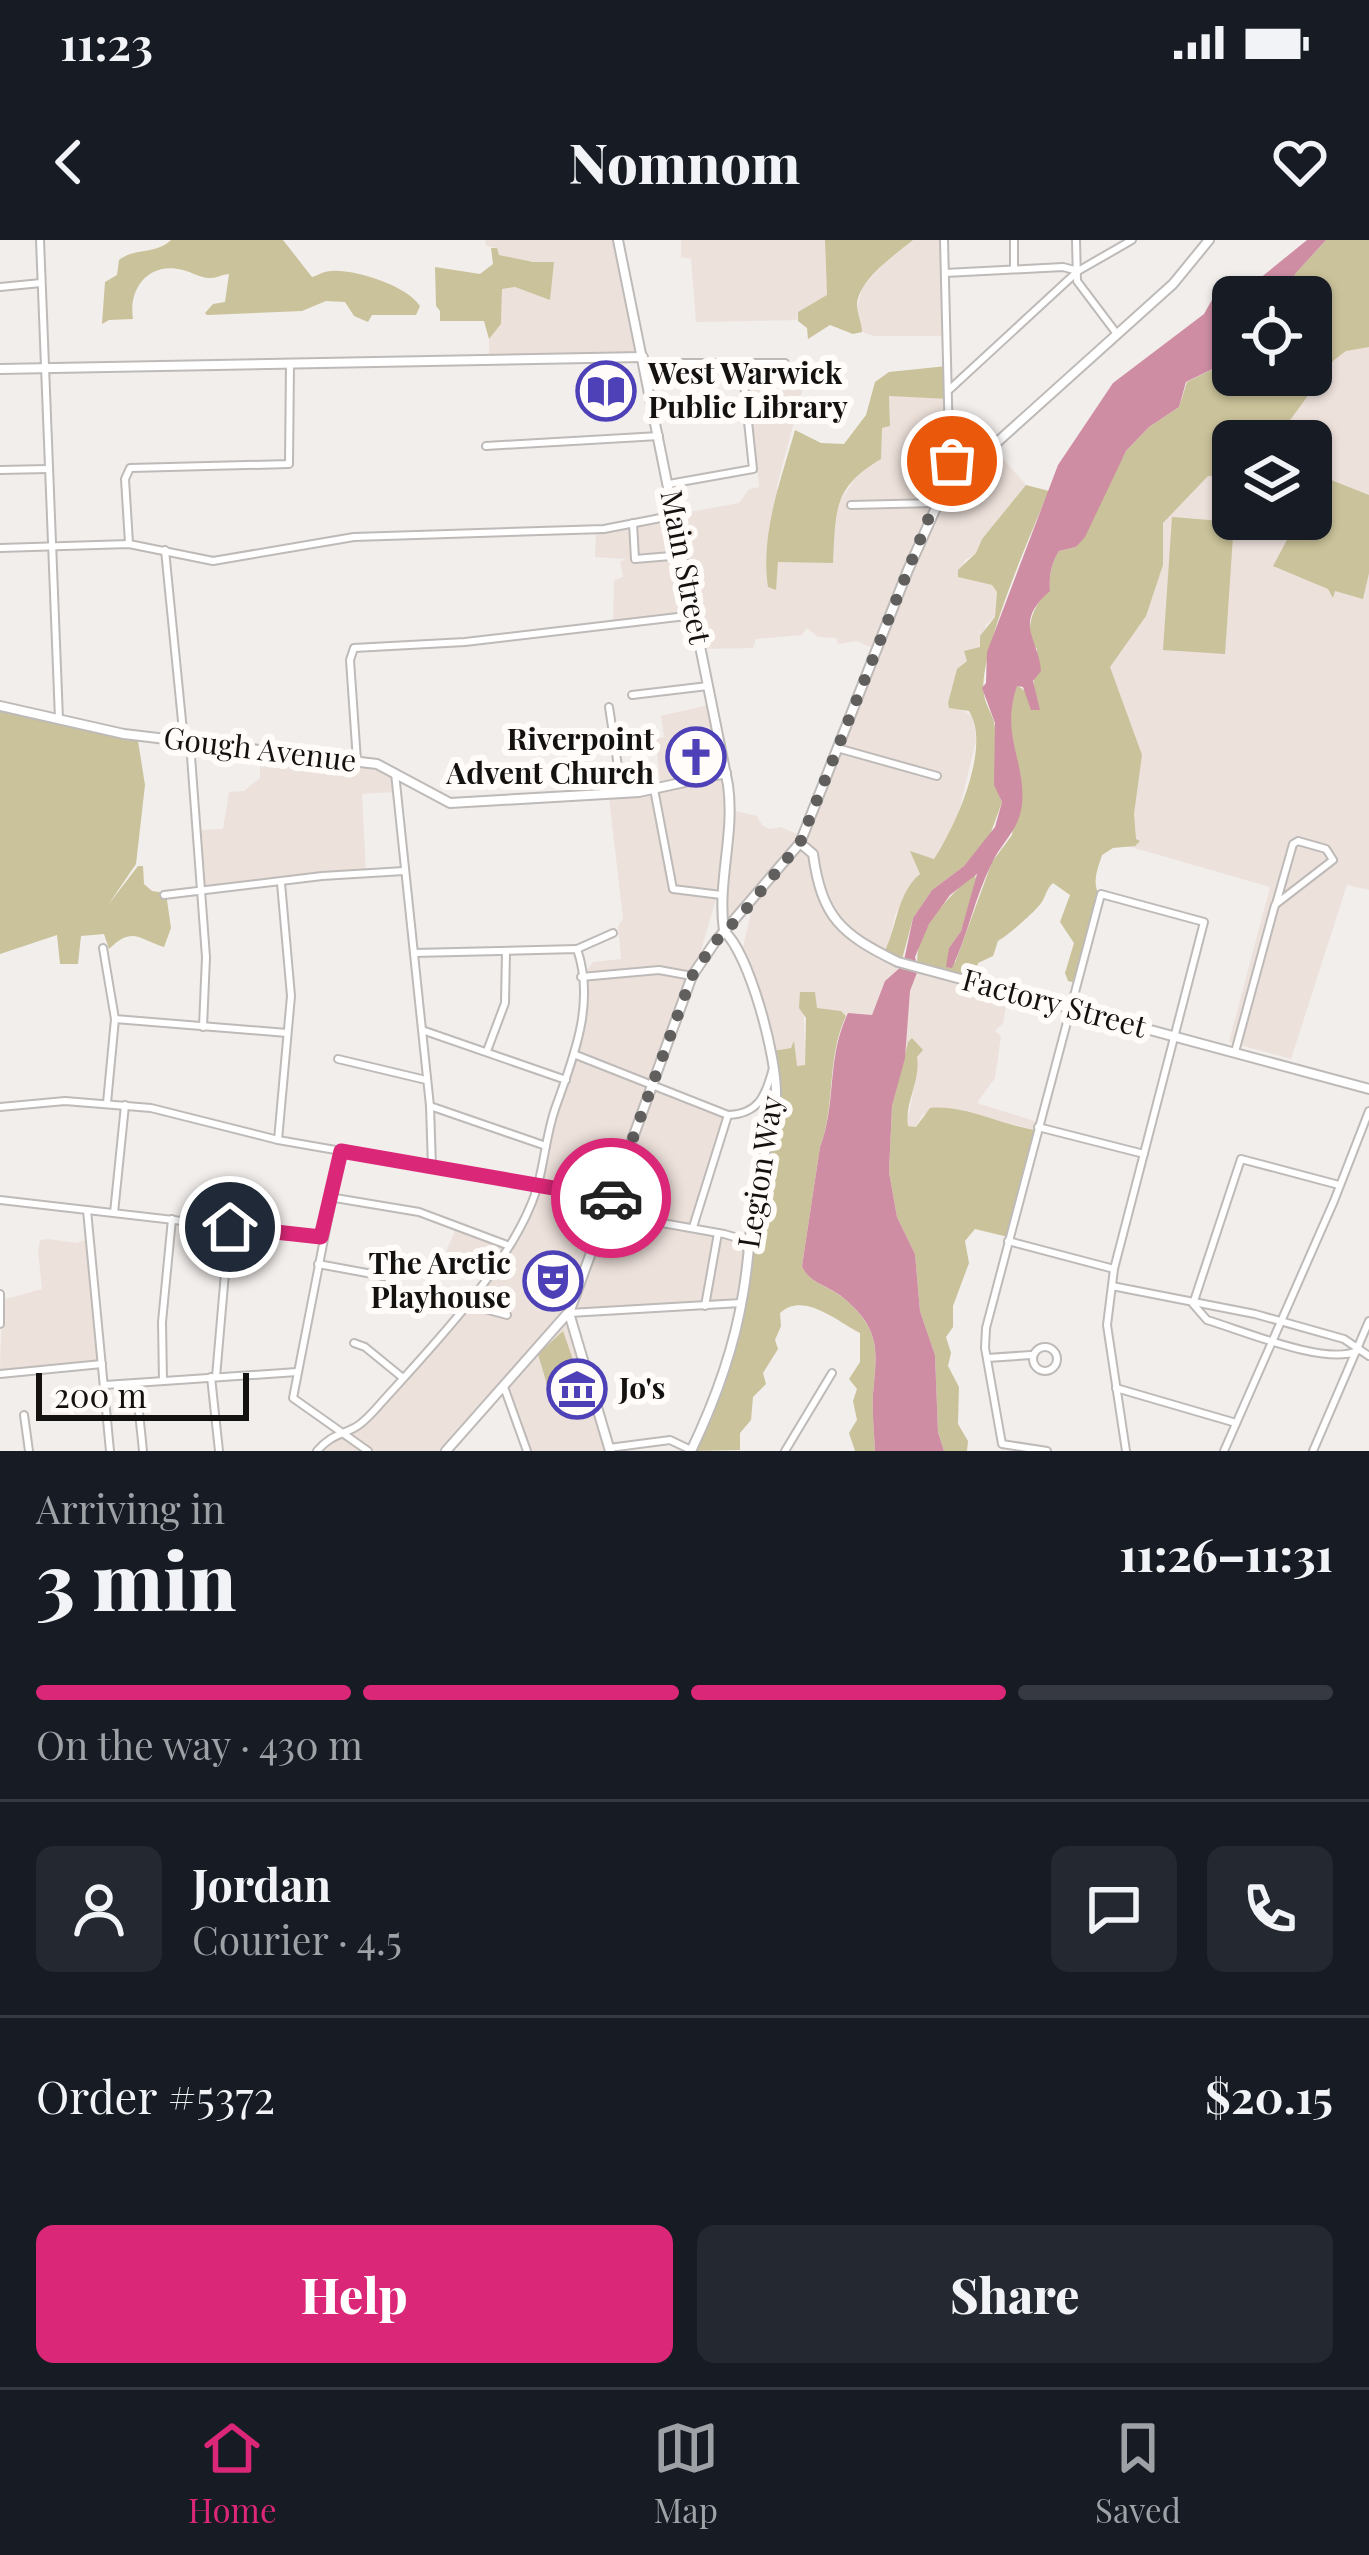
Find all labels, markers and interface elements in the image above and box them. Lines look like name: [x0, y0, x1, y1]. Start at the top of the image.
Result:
text: 11:23: [60, 12, 153, 72]
text: Nomnom: [569, 126, 800, 198]
icon: back: [36, 129, 102, 195]
icon: heart: [1267, 129, 1333, 195]
map controls: [1212, 276, 1332, 540]
button: locate: [1212, 276, 1332, 396]
place label: West Warwick Public Library: [647, 352, 848, 426]
library icon: West Warwick Public Library: [575, 360, 637, 422]
pin: [901, 410, 1003, 512]
button: layers: [1212, 420, 1332, 540]
icon: bag: [919, 428, 985, 494]
street label: Main Street: [652, 486, 722, 647]
street label: Gough Avenue: [162, 716, 359, 780]
place label: Riverpoint Advent Church: [445, 718, 654, 792]
church icon: Riverpoint Advent Church: [665, 726, 727, 788]
street label: Factory Street: [958, 958, 1151, 1046]
street label: Legion Way: [727, 1093, 791, 1251]
courier: [551, 1138, 671, 1258]
icon: car: [578, 1165, 644, 1231]
pin: [179, 1176, 281, 1278]
icon: home: [197, 1194, 263, 1260]
place label: The Arctic Playhouse: [369, 1242, 511, 1316]
theatre icon: The Arctic Playhouse: [522, 1250, 584, 1312]
museum icon: Jo's: [546, 1358, 608, 1420]
scale bar: [36, 1367, 249, 1420]
place label: Jo's: [618, 1367, 665, 1407]
text: 200 m: [54, 1372, 147, 1416]
text: Arriving in: [36, 1482, 225, 1534]
text: 11:26–11:31: [1119, 1523, 1333, 1583]
text: 3 min: [36, 1527, 237, 1631]
text: On the way · 430 m: [36, 1718, 363, 1770]
button: person: [36, 1846, 162, 1972]
button: chat: [1051, 1846, 1177, 1972]
button: phone: [1207, 1846, 1333, 1972]
text: Jordan: [192, 1853, 331, 1913]
text: Courier · 4.5: [192, 1913, 402, 1965]
text: Order #5372: [36, 2065, 275, 2125]
text: $20.15: [1205, 2065, 1333, 2125]
button: Help: [36, 2225, 673, 2363]
button: Share: [697, 2225, 1333, 2363]
tab: Home: [188, 2415, 277, 2531]
tab: Map: [653, 2415, 719, 2531]
tab: Saved: [1095, 2415, 1181, 2531]

